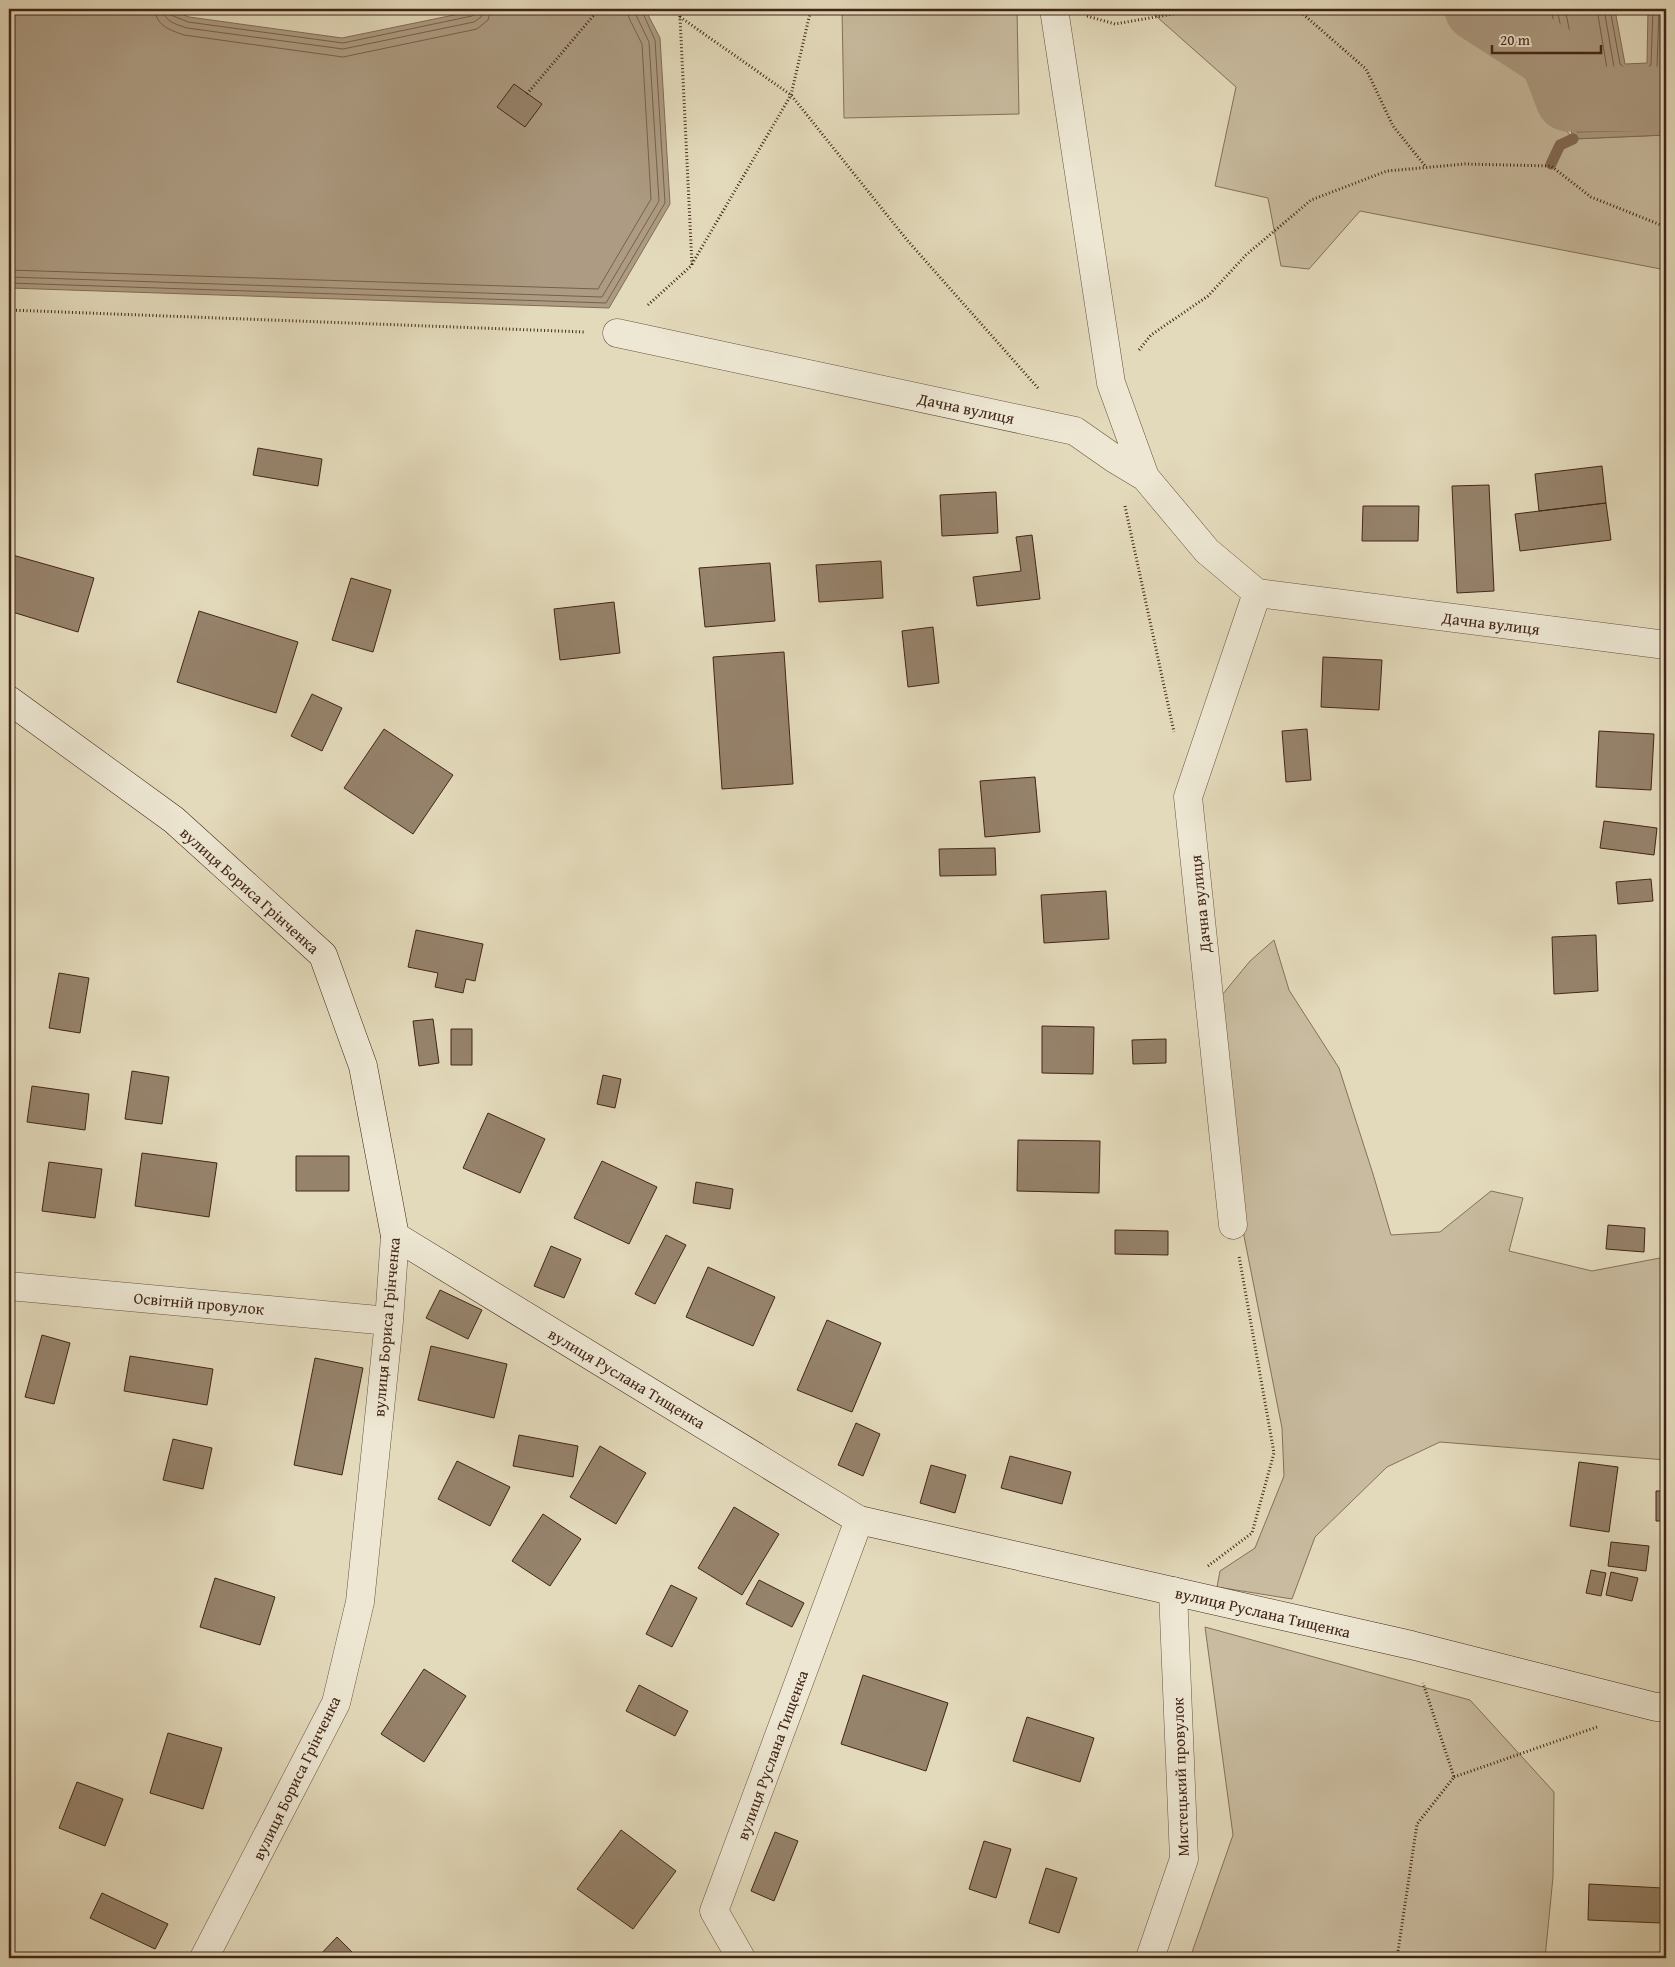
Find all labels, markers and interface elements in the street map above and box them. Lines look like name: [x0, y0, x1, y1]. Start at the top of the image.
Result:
scale bar: [1492, 22, 1601, 54]
text: 20 m: [1500, 29, 1531, 50]
street label: Дачна вулиця: [914, 386, 1017, 430]
street label: Дачна вулиця: [1440, 605, 1541, 641]
street label: вулиця Бориса Грінченка: [175, 821, 325, 959]
street label: Дачна вулиця: [1183, 854, 1217, 955]
street label: вулиця Бориса Грінченка: [366, 1236, 406, 1418]
street label: Освітній провулок: [133, 1285, 266, 1321]
street label: вулиця Руслана Тищенка: [544, 1322, 710, 1435]
street label: вулиця Руслана Тищенка: [1173, 1580, 1353, 1644]
street label: вулиця Руслана Тищенка: [730, 1666, 814, 1843]
street label: вулиця Бориса Грінченка: [246, 1691, 346, 1864]
street label: Мистецький провулок: [1165, 1696, 1195, 1857]

